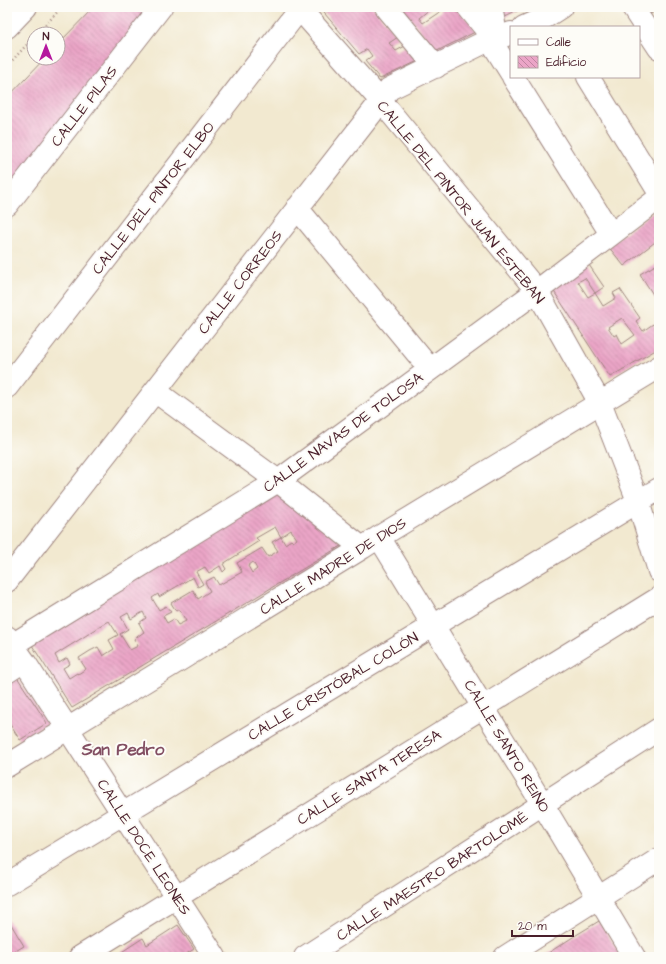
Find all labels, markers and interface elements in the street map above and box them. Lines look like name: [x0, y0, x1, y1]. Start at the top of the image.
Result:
north arrow: [26, 26, 66, 66]
legend: [510, 26, 640, 78]
text: N: [43, 29, 50, 44]
text: Calle: [546, 34, 571, 51]
text: Edificio: [546, 54, 586, 71]
street label: CALLE PILAS: [46, 61, 123, 151]
street label: CALLE DEL PINTOR JUAN ESTEBAN: [372, 96, 549, 308]
street label: CALLE DEL PINTOR ELBO: [87, 118, 220, 279]
street label: CALLE CORREOS: [193, 226, 288, 339]
street label: CALLE NAVAS DE TOLOSA: [259, 367, 428, 498]
street label: CALLE MADRE DE DIOS: [256, 512, 411, 620]
street label: CALLE CRISTÓBAL COLÓN: [244, 627, 423, 746]
street label: CALLE SANTO REINO: [459, 676, 555, 816]
street label: CALLE SANTA TERESA: [293, 724, 446, 830]
district label: San Pedro: [81, 738, 165, 762]
street label: CALLE DOCE LEONES: [92, 775, 196, 920]
street label: CALLE MAESTRO BARTOLOMÉ: [332, 806, 532, 946]
scale bar: [512, 912, 573, 938]
text: 20 m: [518, 918, 547, 935]

